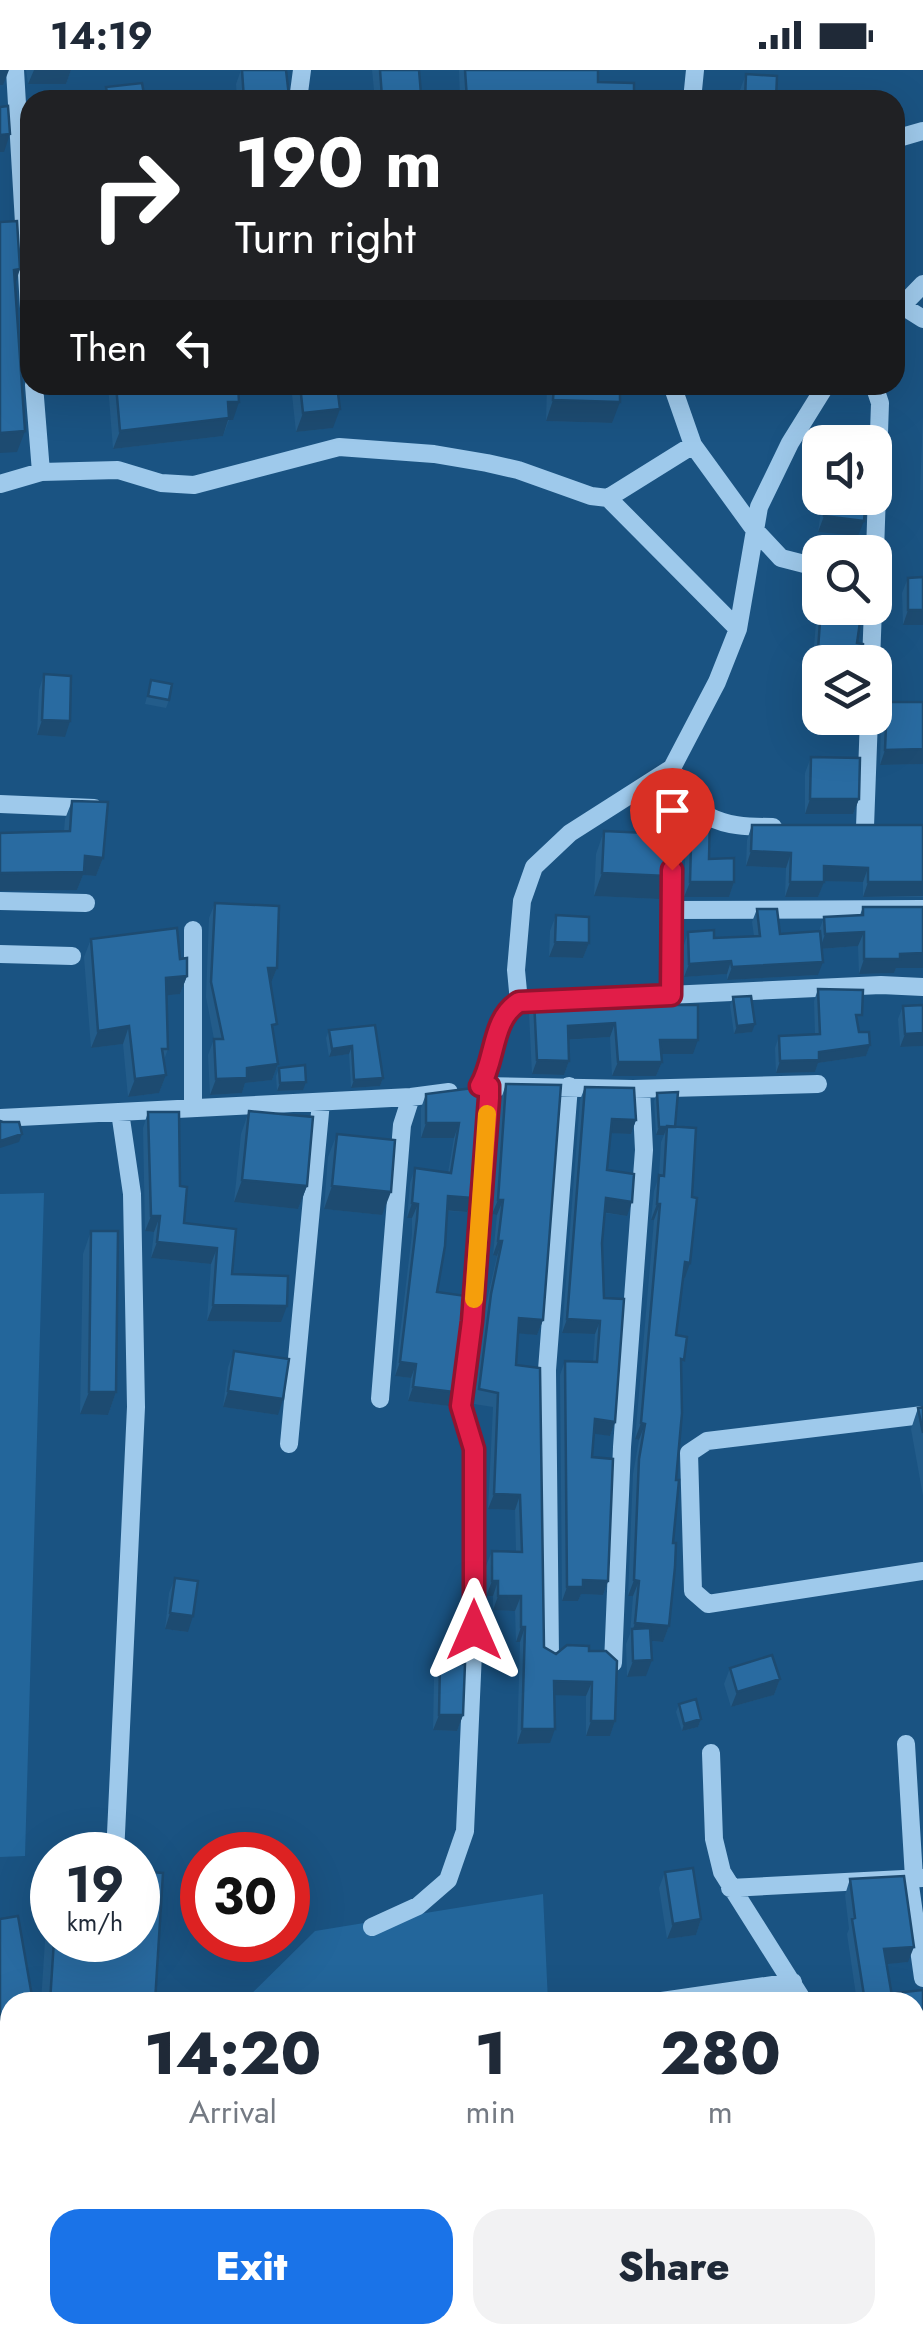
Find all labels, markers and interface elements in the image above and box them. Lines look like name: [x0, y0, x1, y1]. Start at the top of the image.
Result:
text: 14:19: [50, 8, 153, 63]
text: 190 m: [235, 112, 442, 213]
icon: right: [70, 130, 200, 260]
text: Turn right: [235, 205, 416, 270]
text: Then: [70, 320, 147, 375]
icon: left: [167, 320, 222, 375]
map controls: [802, 425, 892, 735]
button: sound: [802, 425, 892, 515]
button: search: [802, 535, 892, 625]
button: layers: [802, 645, 892, 735]
pin: [630, 768, 715, 871]
icon: arrive: [645, 783, 700, 838]
position arrow: [422, 1578, 526, 1682]
speed limit sign: 30: [180, 1832, 310, 1962]
text: 19: [66, 1848, 124, 1921]
text: km/h: [67, 1904, 123, 1940]
text: 14:20: [144, 2010, 321, 2097]
text: 1: [475, 2010, 506, 2097]
text: 280: [660, 2010, 781, 2097]
text: Arrival: [189, 2089, 277, 2135]
text: min: [466, 2089, 516, 2135]
text: m: [708, 2089, 733, 2135]
button: Exit: [50, 2209, 453, 2324]
button: Share: [473, 2209, 875, 2324]

